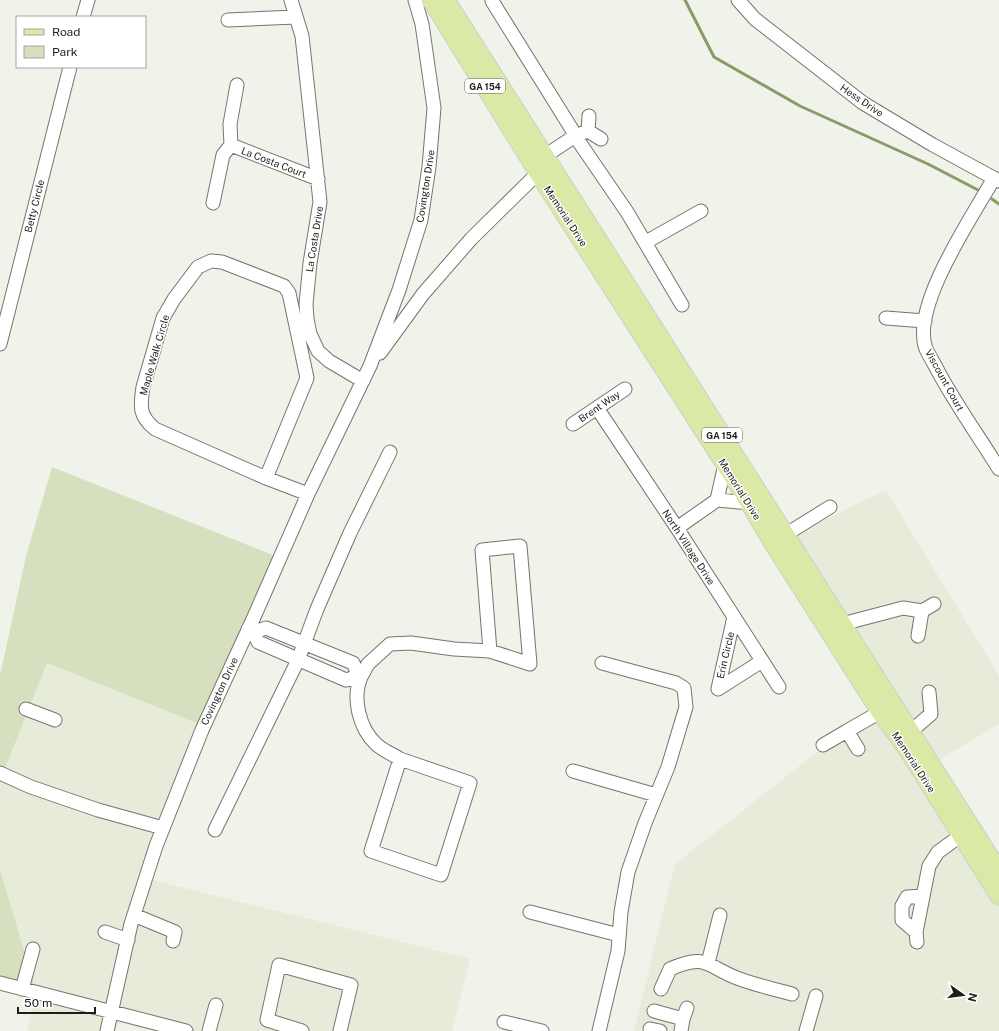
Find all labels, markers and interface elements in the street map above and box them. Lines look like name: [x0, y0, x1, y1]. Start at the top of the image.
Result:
legend: [16, 16, 146, 68]
text: Road: [52, 25, 80, 39]
text: Park: [52, 45, 78, 59]
road number: GA 154: [465, 79, 505, 93]
street label: Hess Drive: [838, 81, 886, 119]
street label: La Costa Court: [240, 144, 308, 180]
street label: Covington Drive: [413, 148, 437, 223]
street label: Betty Circle: [22, 178, 46, 234]
street label: Memorial Drive: [542, 183, 590, 249]
street label: La Costa Drive: [303, 205, 325, 273]
street label: Maple Walk Circle: [137, 313, 171, 397]
street label: Viscount Court: [923, 347, 967, 413]
street label: Brent Way: [576, 387, 623, 424]
road number: GA 154: [702, 428, 742, 442]
street label: Memorial Drive: [716, 456, 764, 522]
street label: North Village Drive: [660, 507, 718, 587]
street label: Erin Circle: [714, 630, 736, 680]
street label: Covington Drive: [198, 655, 240, 727]
street label: Memorial Drive: [890, 729, 938, 795]
north arrow: [943, 975, 983, 1015]
scale bar: [18, 989, 95, 1015]
text: N: [966, 992, 980, 1003]
text: 50 m: [24, 996, 52, 1010]

